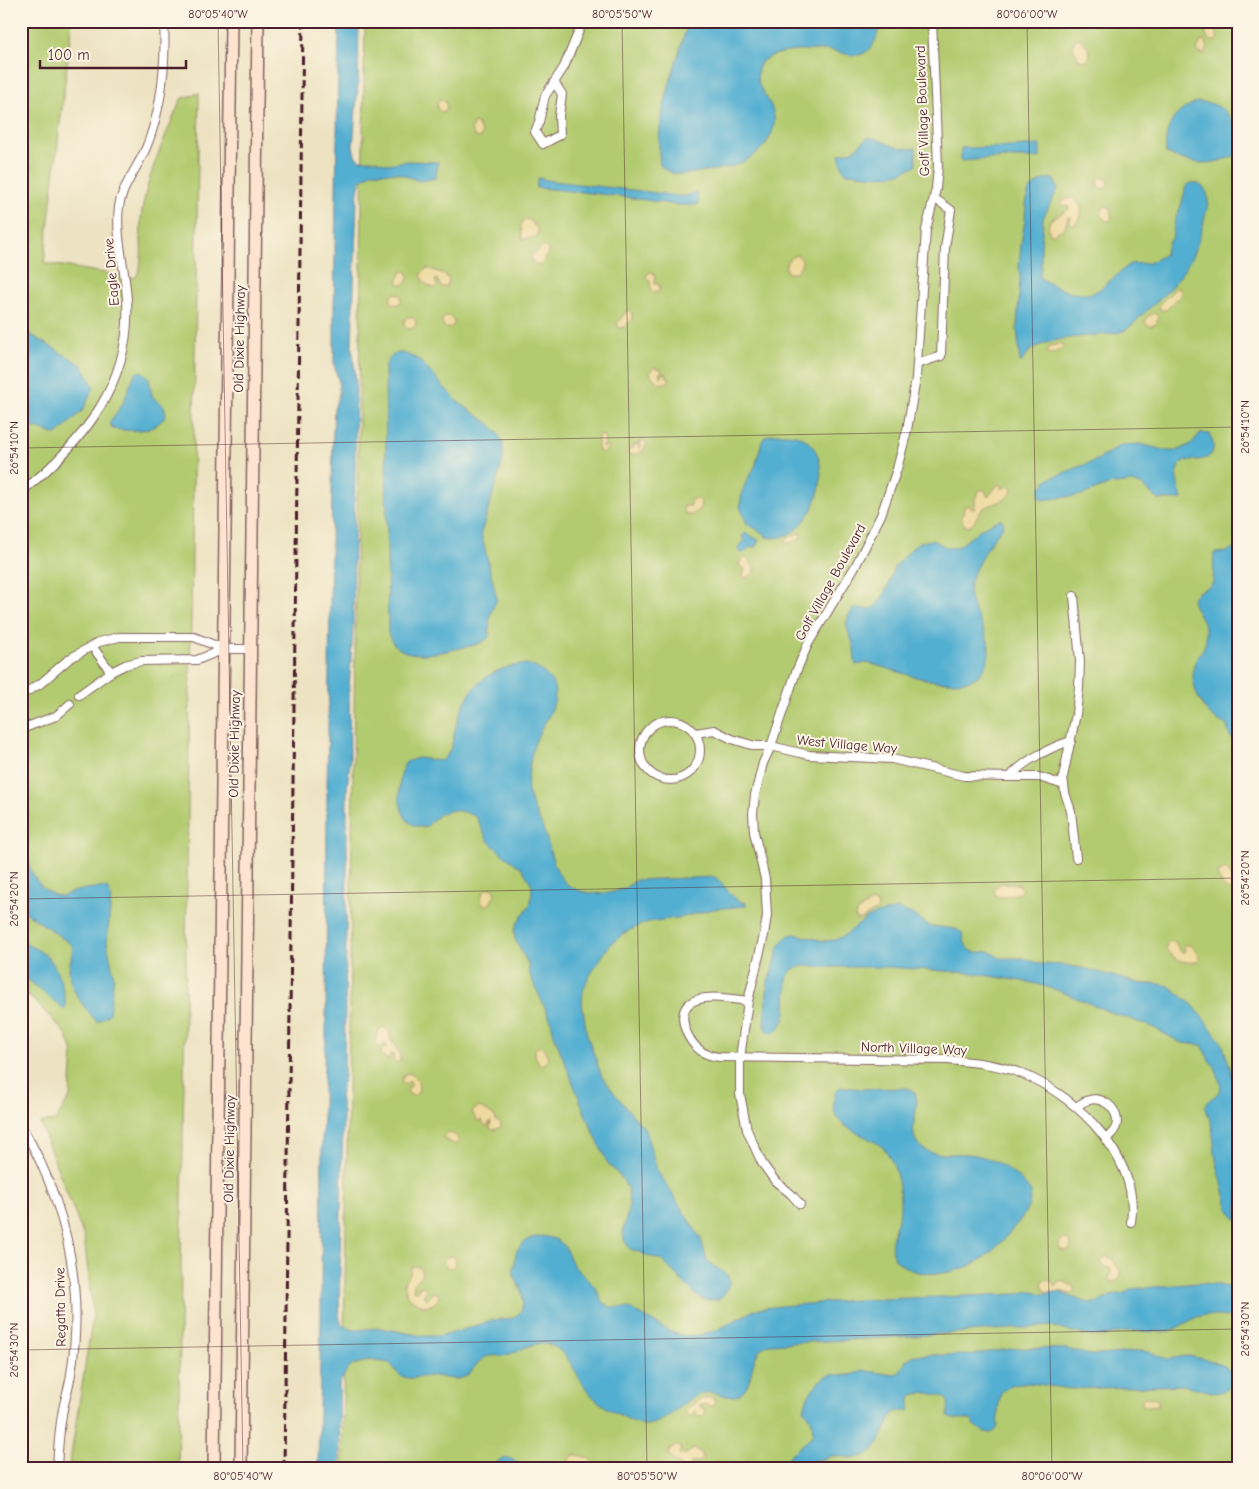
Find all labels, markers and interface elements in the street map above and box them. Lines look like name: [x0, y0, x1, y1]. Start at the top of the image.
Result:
text: 80°05'40"W: [188, 7, 248, 21]
text: 80°05'50"W: [592, 7, 653, 21]
text: 80°06'00"W: [997, 7, 1058, 21]
scale bar: [40, 38, 186, 70]
street label: Golf Village Boulevard: [912, 45, 933, 177]
text: 100 m: [48, 46, 90, 64]
street label: Eagle Drive: [100, 237, 123, 307]
street label: Old Dixie Highway: [230, 284, 249, 393]
text: 26°54'10"N: [1238, 400, 1252, 454]
text: 26°54'10"N: [7, 421, 21, 475]
street label: Golf Village Boulevard: [791, 521, 870, 644]
street label: Old Dixie Highway: [225, 689, 244, 798]
street label: West Village Way: [796, 732, 898, 757]
text: 26°54'20"N: [1238, 850, 1252, 906]
text: 26°54'20"N: [7, 871, 21, 927]
street label: North Village Way: [861, 1038, 968, 1059]
street label: Old Dixie Highway: [220, 1094, 239, 1203]
street label: Regatta Drive: [51, 1267, 70, 1347]
text: 26°54'30"N: [1238, 1302, 1252, 1356]
text: 26°54'30"N: [7, 1323, 21, 1377]
text: 80°05'40"W: [213, 1469, 273, 1483]
text: 80°05'50"W: [617, 1469, 678, 1483]
text: 80°06'00"W: [1022, 1469, 1083, 1483]

